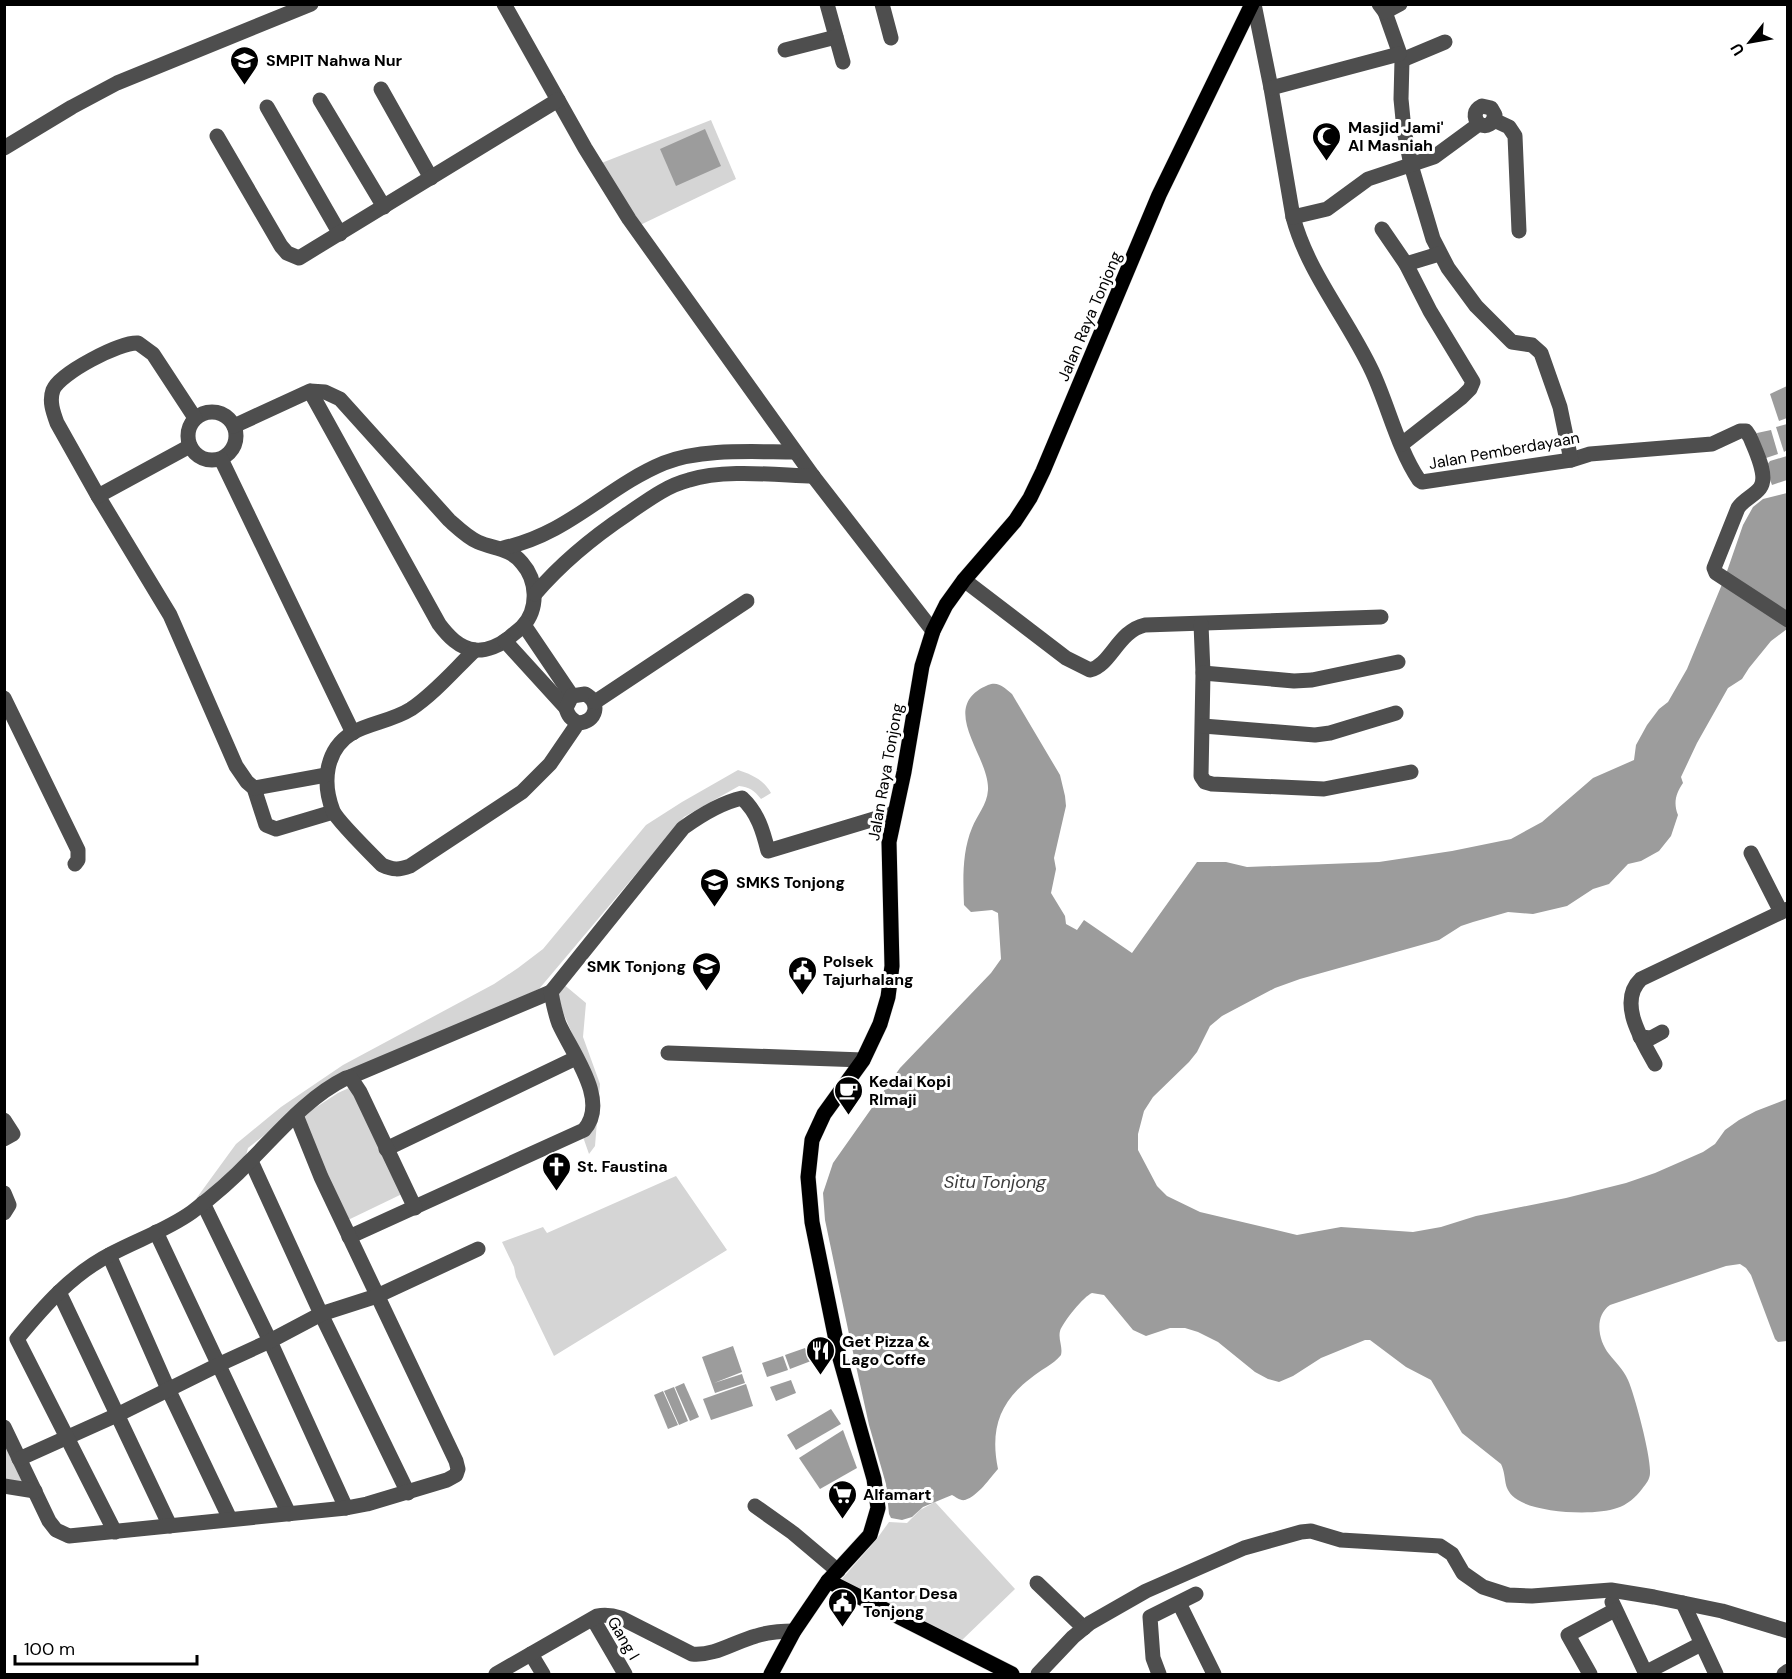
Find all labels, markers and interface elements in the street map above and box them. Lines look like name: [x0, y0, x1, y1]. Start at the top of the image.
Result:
north arrow: [1720, 12, 1780, 72]
text: U: [1726, 39, 1749, 60]
school or university icon: SMPIT Nahwa Nur: [229, 44, 261, 86]
place label: SMPIT Nahwa Nur: [266, 50, 403, 71]
place label: Masjid Jami' Al Masniah: [1348, 117, 1444, 156]
mosque icon: Masjid Jami' Al Masniah: [1311, 120, 1343, 162]
street label: Jalan Raya Tonjong: [1053, 248, 1126, 384]
street label: Jalan Pemberdayaan: [1427, 427, 1581, 474]
street label: Jalan Raya Tonjong: [863, 702, 908, 842]
school or university icon: SMKS Tonjong: [699, 866, 731, 908]
place label: SMKS Tonjong: [736, 872, 845, 893]
school or university icon: SMK Tonjong: [691, 950, 723, 992]
place label: Polsek Tajurhalang: [823, 951, 914, 990]
public building icon: Polsek Tajurhalang: [786, 954, 818, 996]
place label: SMK Tonjong: [587, 956, 686, 977]
place label: Kedai Kopi RImaji: [869, 1071, 951, 1110]
cafe icon: Kedai Kopi RImaji: [832, 1074, 864, 1116]
church icon: St. Faustina: [540, 1150, 572, 1192]
place label: St. Faustina: [577, 1156, 668, 1177]
water label: Situ Tonjong: [944, 1170, 1047, 1194]
place label: Get Pizza & Lago Coffe: [842, 1331, 931, 1370]
restaurant icon: Get Pizza & Lago Coffe: [805, 1334, 837, 1376]
supermarket icon: Alfamart: [826, 1478, 858, 1520]
place label: Alfamart: [863, 1484, 932, 1505]
place label: Kantor Desa Tonjong: [863, 1583, 958, 1622]
public building icon: Kantor Desa Tonjong: [826, 1586, 858, 1628]
street label: Gang I: [603, 1613, 644, 1664]
scale bar: [15, 1628, 196, 1666]
text: 100 m: [24, 1637, 75, 1661]

